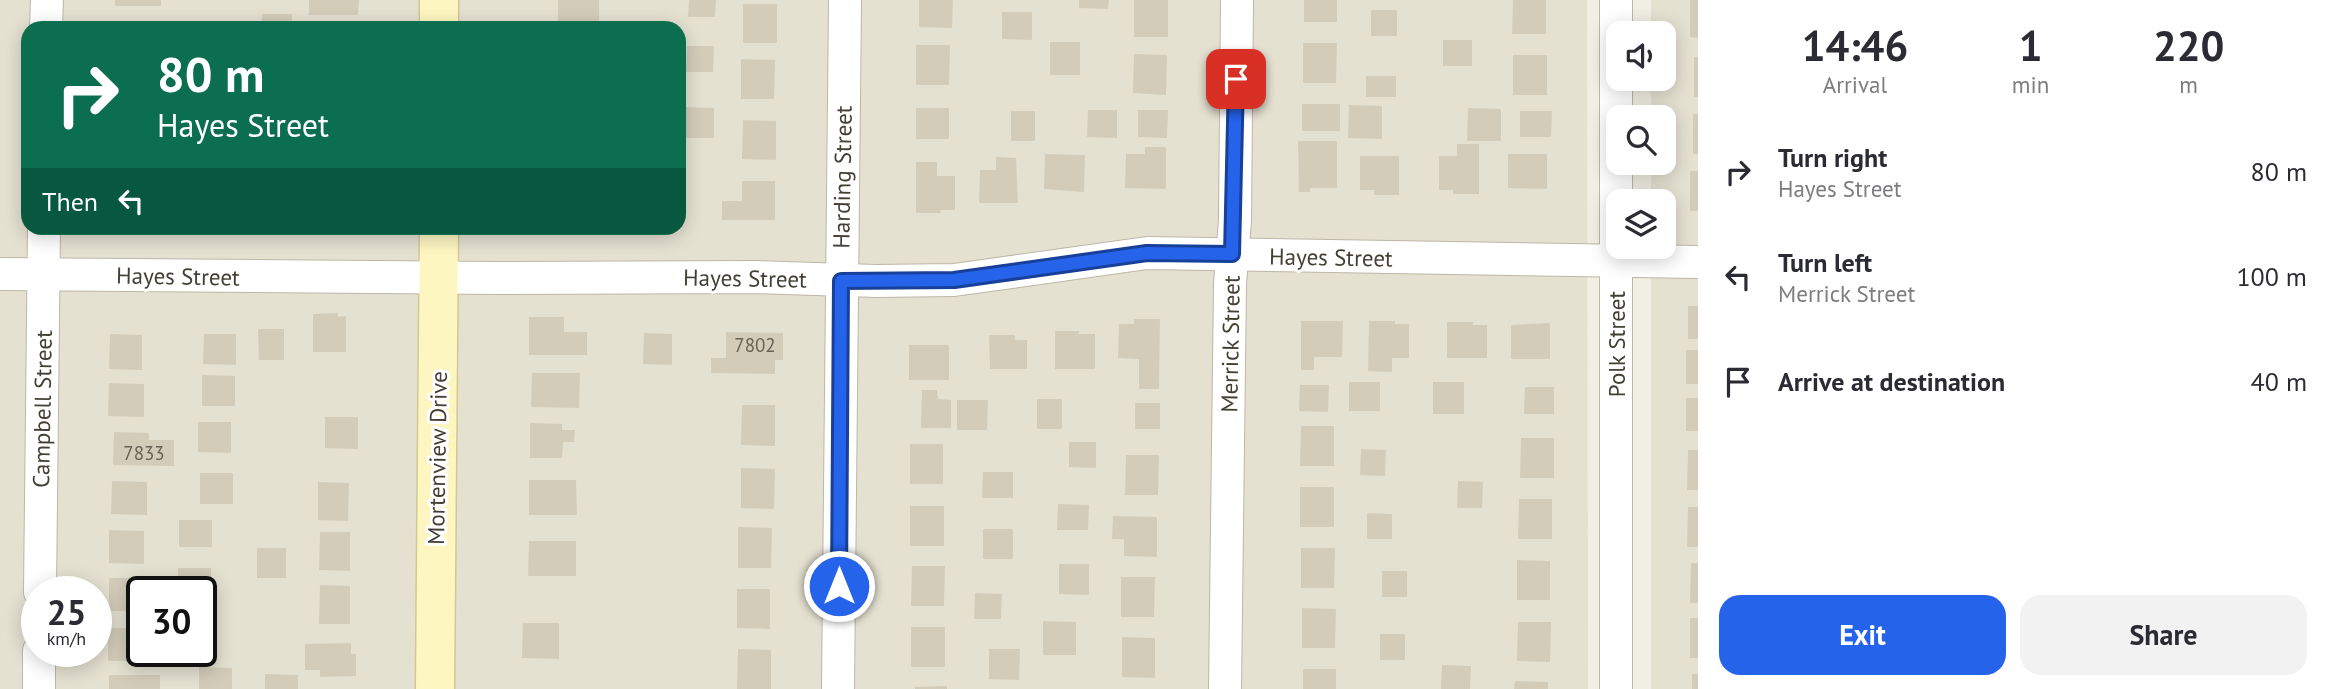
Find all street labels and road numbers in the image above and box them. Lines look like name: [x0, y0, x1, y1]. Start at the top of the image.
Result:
street label: Harding Street: [826, 105, 858, 249]
street label: Hayes Street: [1269, 241, 1393, 273]
street label: Hayes Street: [116, 260, 240, 292]
street label: Hayes Street: [683, 262, 807, 294]
street label: Merrick Street: [1214, 275, 1246, 413]
street label: Polk Street: [1602, 291, 1631, 397]
street label: Campbell Street: [26, 330, 58, 488]
street label: Mortenview Drive: [421, 371, 453, 545]

